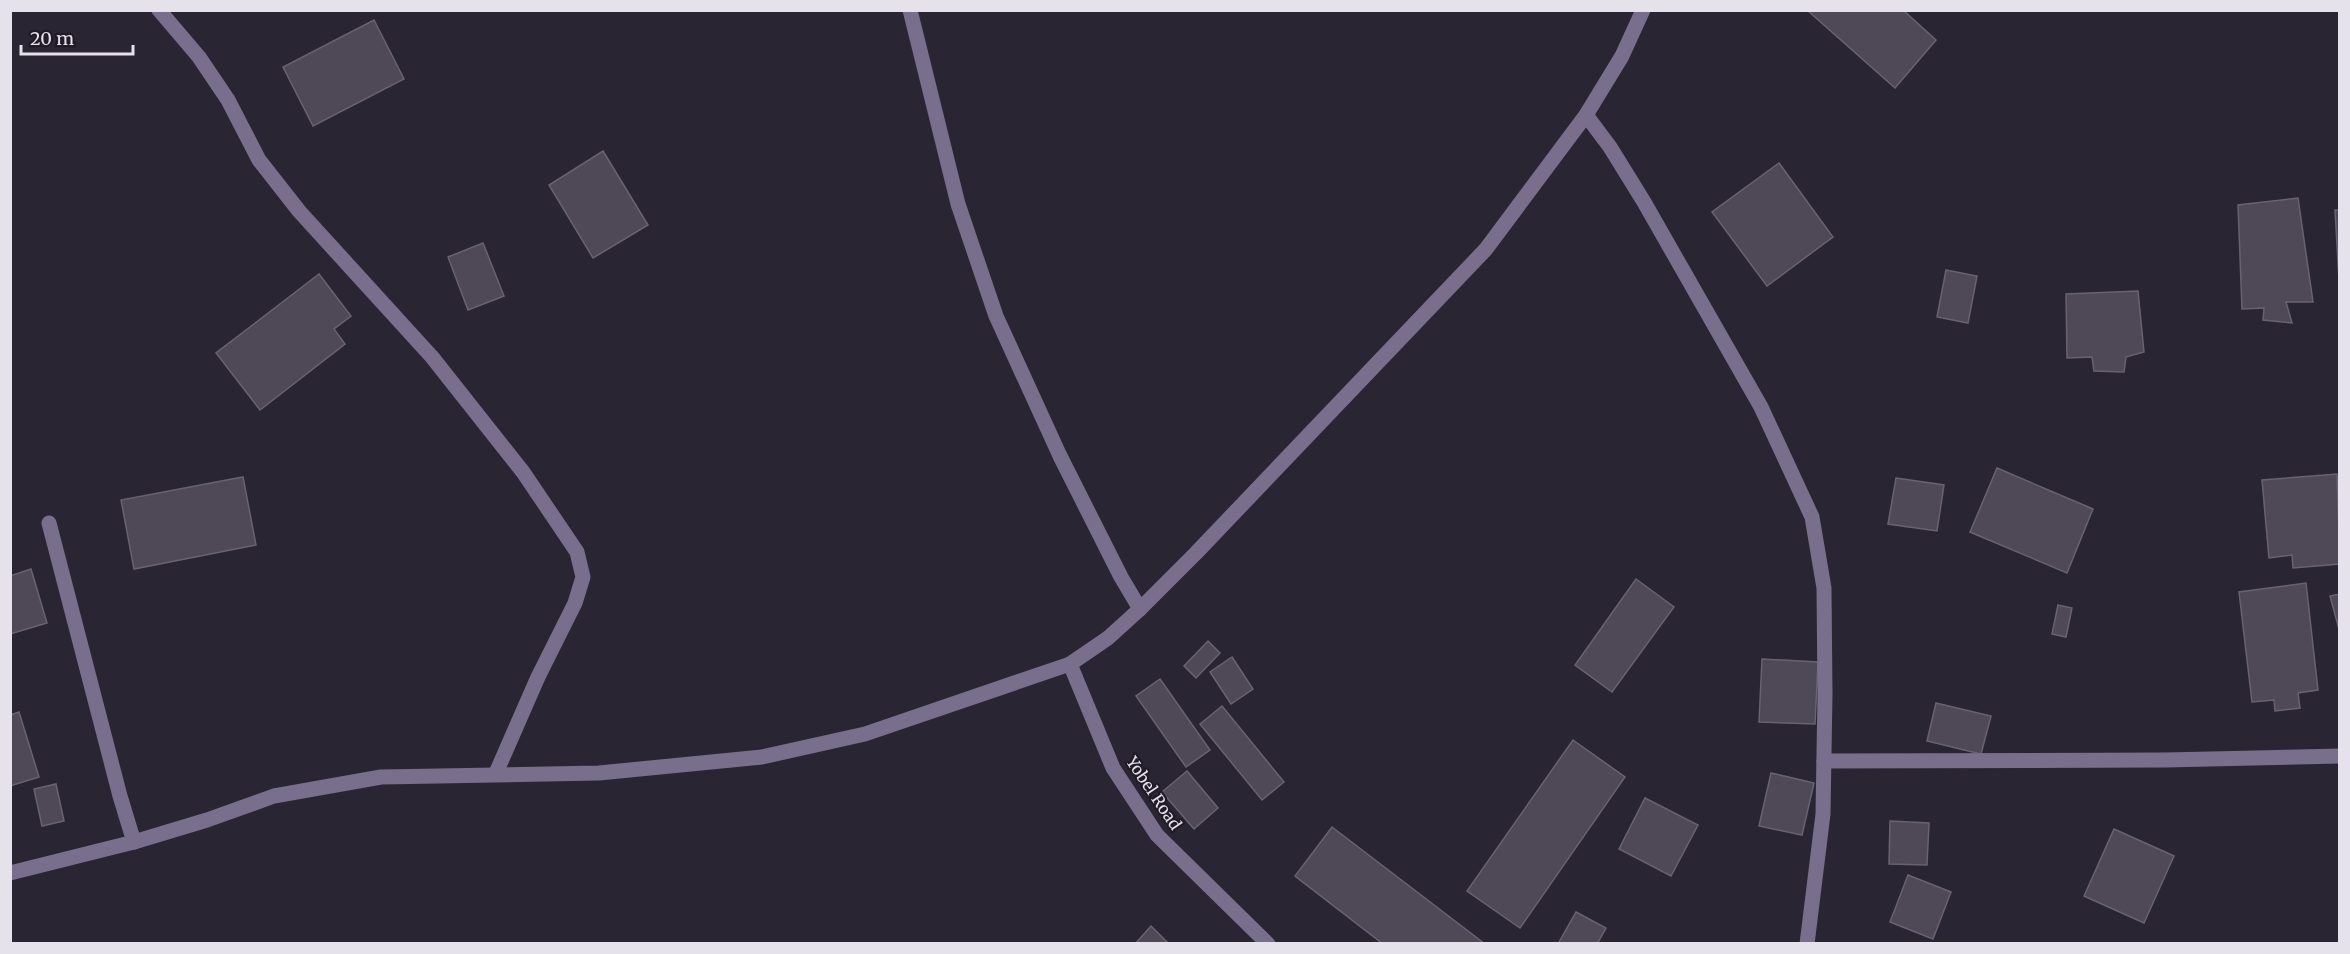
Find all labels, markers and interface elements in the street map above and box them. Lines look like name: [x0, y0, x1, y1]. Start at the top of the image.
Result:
scale bar: [21, 18, 134, 56]
text: 20 m: [30, 27, 74, 50]
street label: Yobel Road: [1122, 752, 1186, 834]

